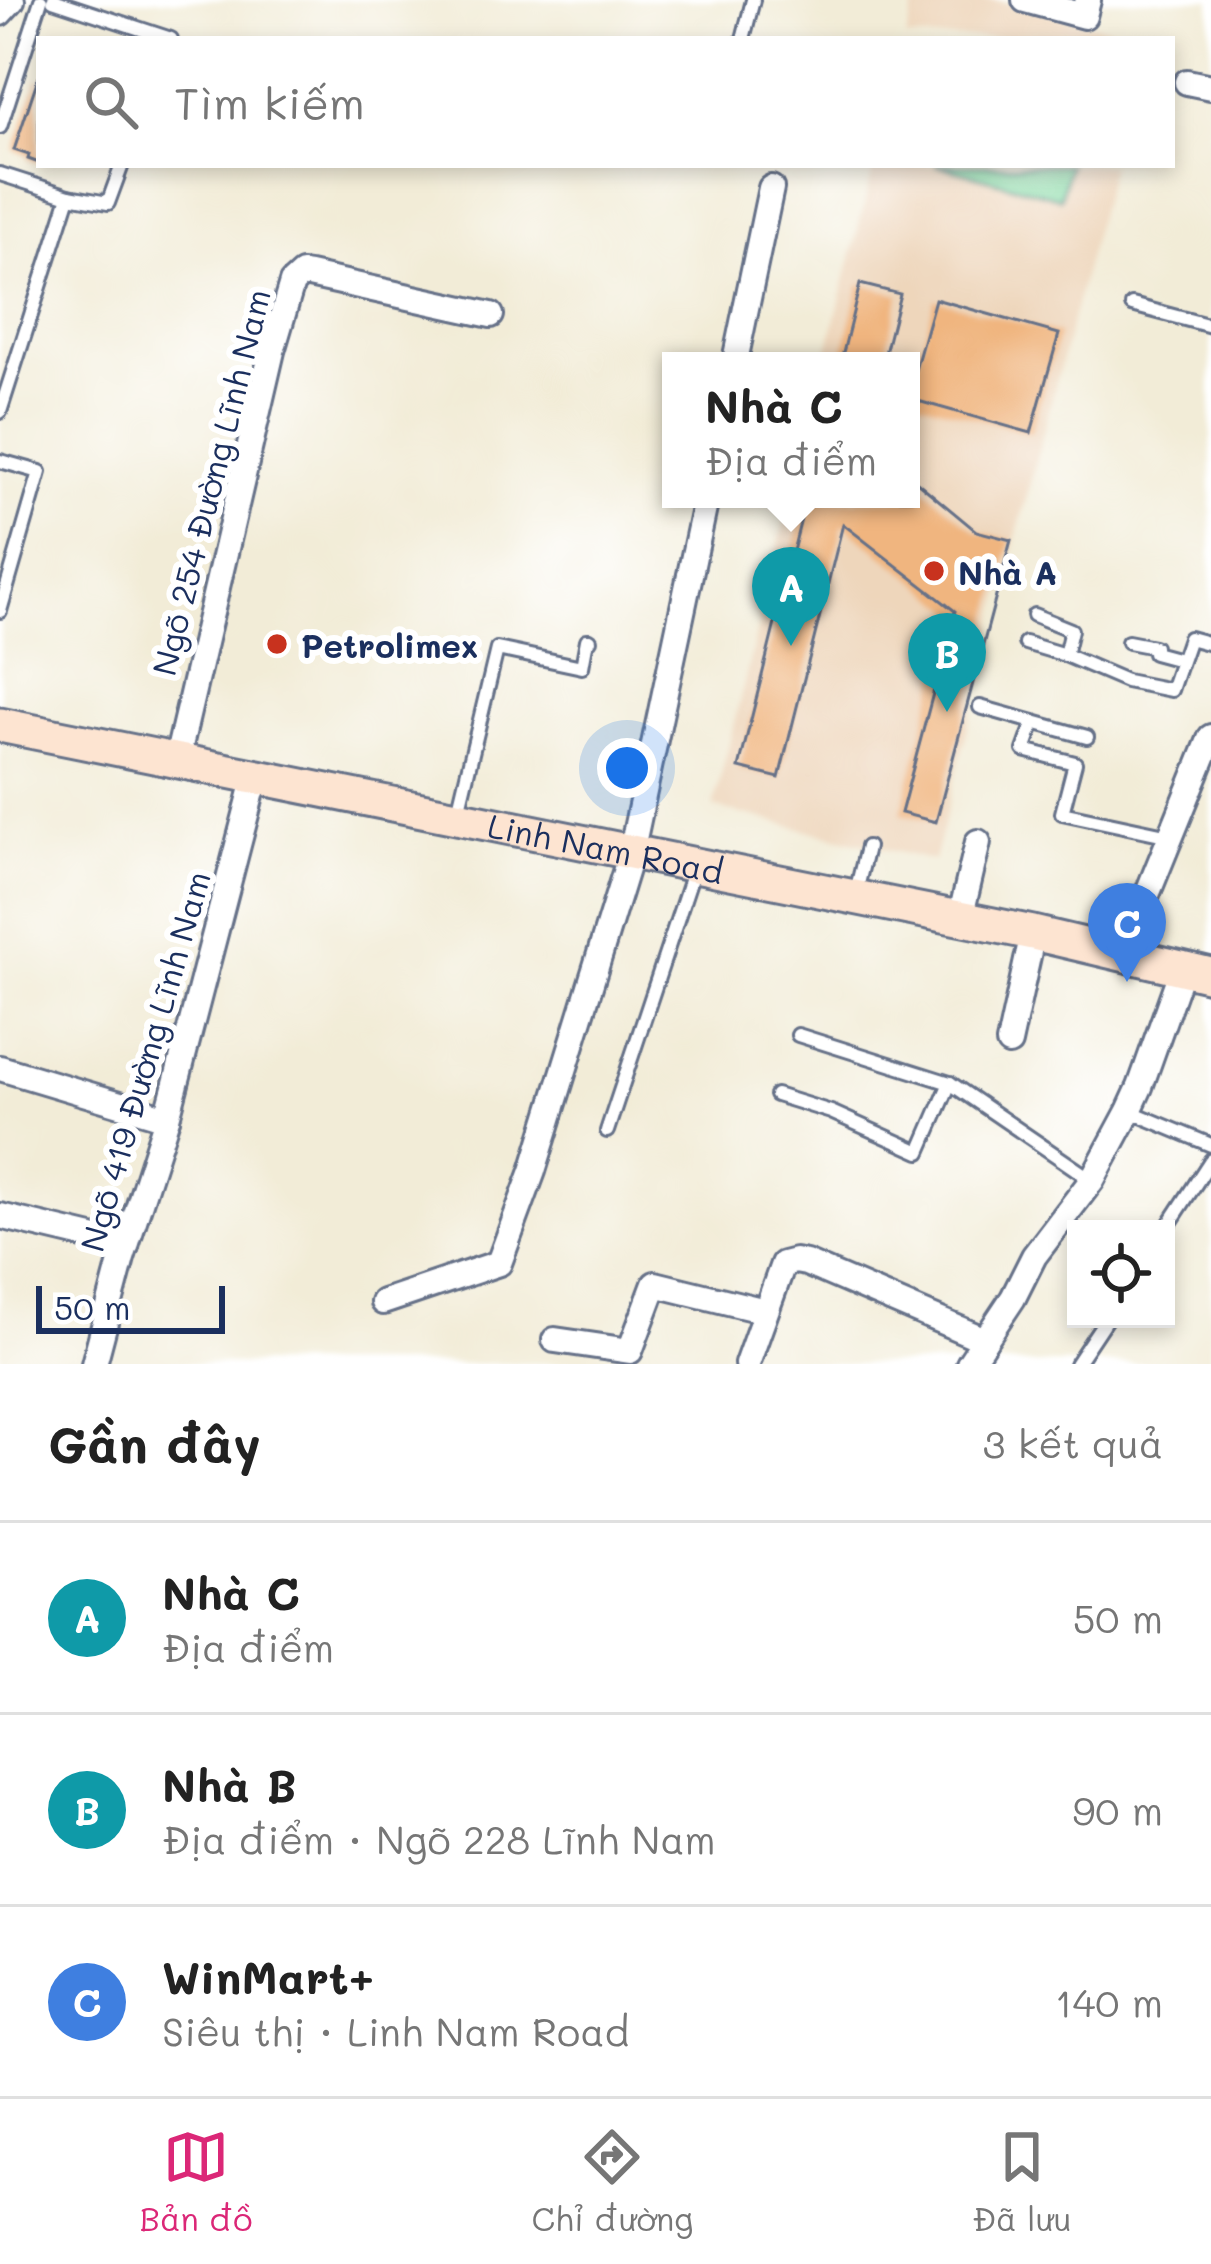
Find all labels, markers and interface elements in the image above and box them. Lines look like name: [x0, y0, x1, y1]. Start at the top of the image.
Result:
search box: [36, 36, 1175, 168]
icon: search: [78, 69, 144, 135]
text: Tìm kiếm: [174, 73, 365, 131]
street label: Ngõ 254 Đường Lĩnh Nam: [141, 284, 279, 680]
popup: [662, 352, 920, 508]
text: Nhà C: [705, 376, 842, 434]
text: Địa điểm: [705, 434, 877, 485]
pin: A: [752, 547, 830, 646]
place label: Nhà A: [958, 550, 1057, 593]
marker: Nhà A: [921, 558, 947, 584]
pin: B: [908, 613, 986, 712]
place label: Petrolimex: [301, 623, 478, 666]
marker: Petrolimex: [264, 631, 290, 657]
your location: [597, 738, 657, 798]
street label: Linh Nam Road: [484, 802, 727, 892]
street label: Ngõ 419 Đường Lĩnh Nam: [69, 866, 219, 1256]
pin: C: [1088, 883, 1166, 982]
map controls: [1067, 1220, 1175, 1328]
button: locate: [1067, 1220, 1175, 1328]
scale bar: [36, 1280, 225, 1333]
text: 50 m: [54, 1285, 130, 1328]
text: Gần đây: [48, 1409, 261, 1476]
text: 3 kết quả: [983, 1417, 1163, 1468]
text: Nhà C: [162, 1563, 300, 1621]
text: A: [73, 1592, 101, 1643]
text: 50 m: [1073, 1592, 1163, 1643]
text: Địa điểm: [162, 1621, 334, 1672]
text: Nhà B: [162, 1755, 296, 1813]
text: B: [74, 1784, 100, 1835]
text: 90 m: [1072, 1784, 1163, 1835]
text: Địa điểm · Ngõ 228 Lĩnh Nam: [162, 1813, 716, 1864]
text: WinMart+: [162, 1947, 374, 2005]
text: C: [73, 1976, 101, 2027]
text: 140 m: [1055, 1976, 1163, 2027]
text: Siêu thị · Linh Nam Road: [162, 2005, 629, 2056]
tab: Bản đồ: [139, 2124, 253, 2239]
tab: Chỉ đường: [532, 2124, 693, 2239]
tab: Đã lưu: [972, 2124, 1072, 2239]

